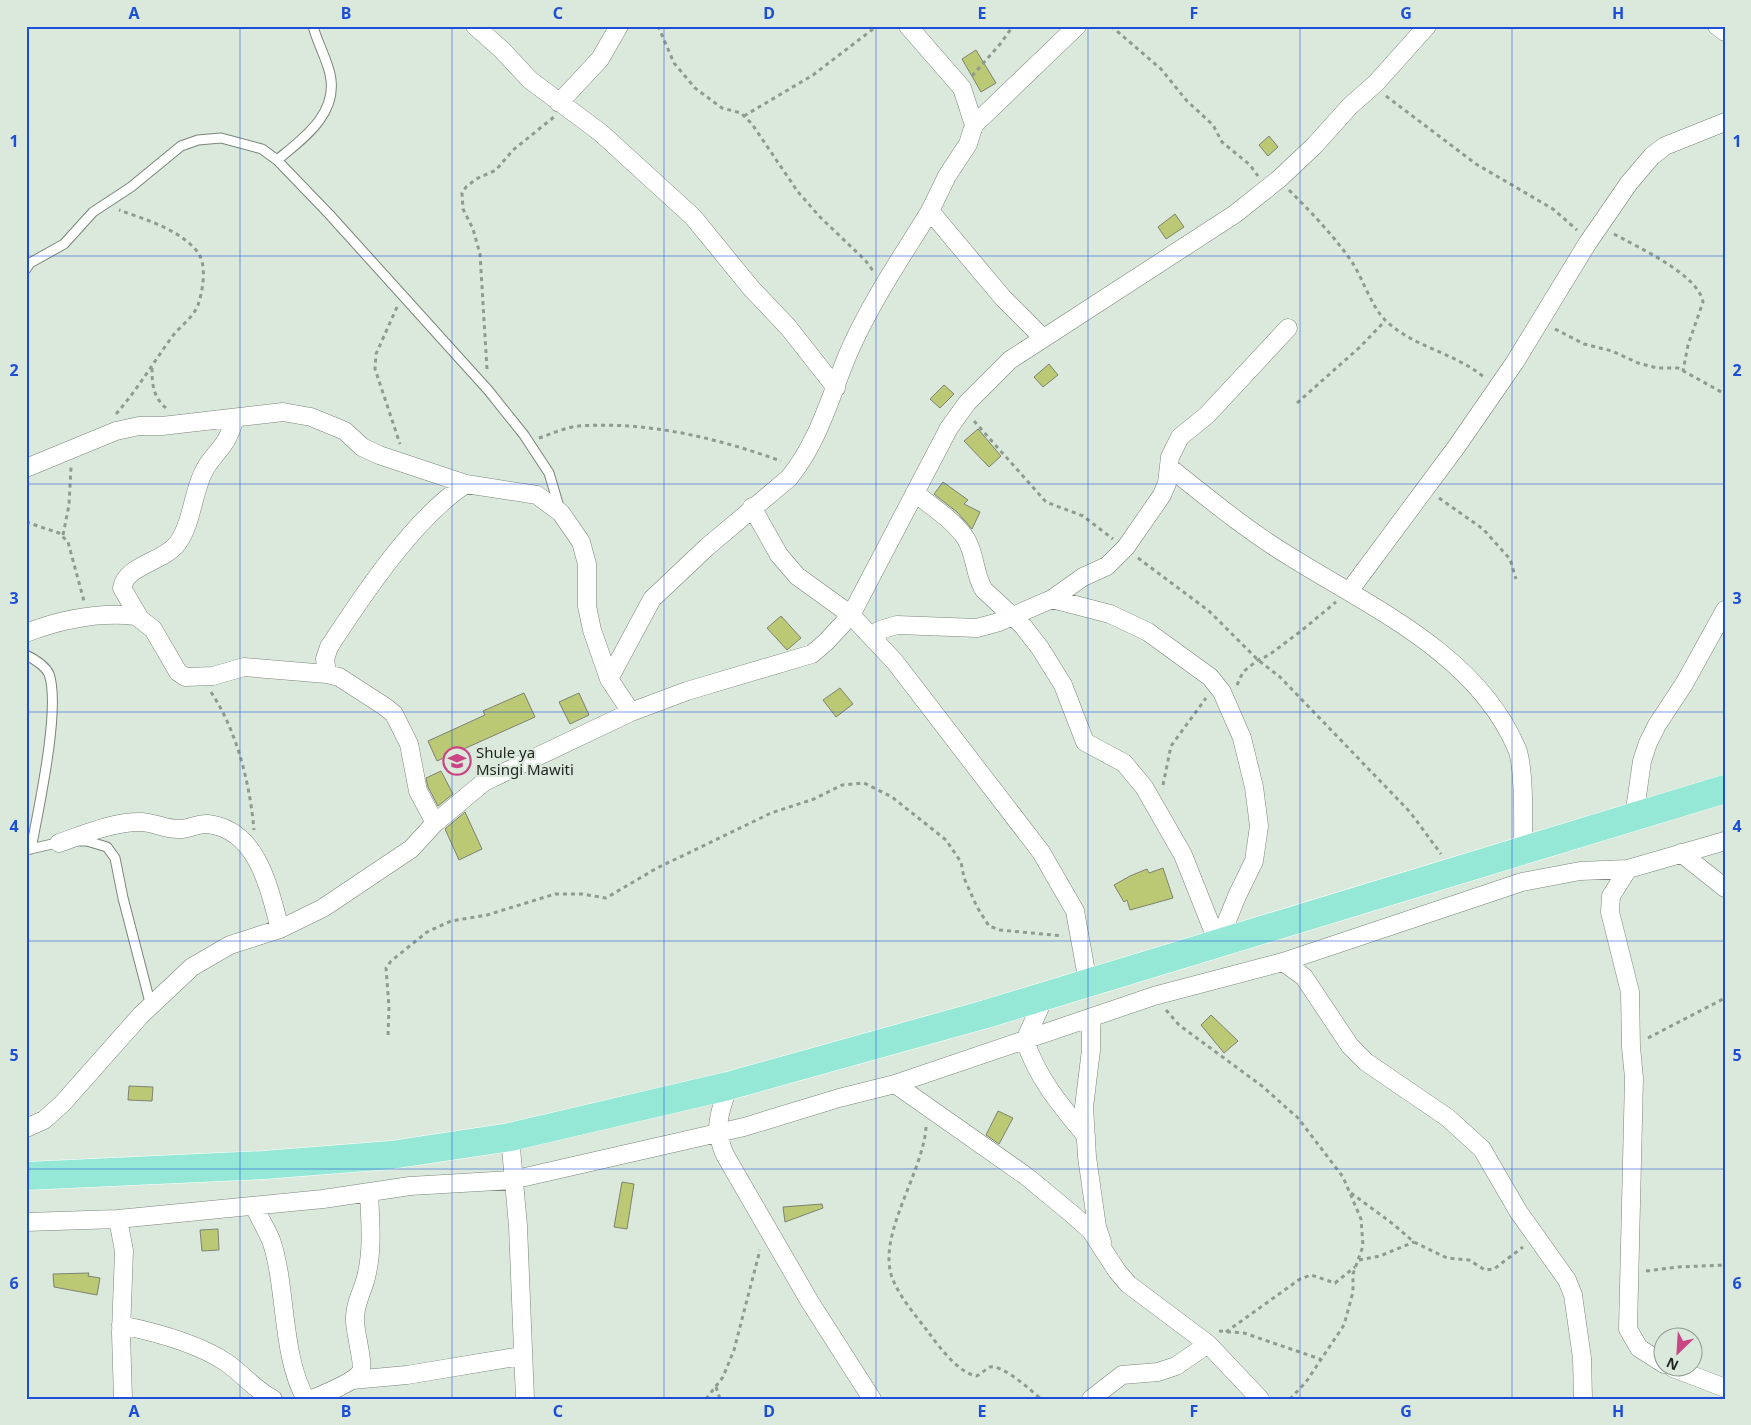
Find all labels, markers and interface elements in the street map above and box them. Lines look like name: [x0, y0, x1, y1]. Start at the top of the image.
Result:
text: A: [128, 2, 140, 24]
text: B: [341, 2, 351, 24]
text: C: [553, 2, 563, 24]
text: D: [763, 2, 775, 24]
text: E: [978, 2, 987, 24]
text: F: [1190, 2, 1198, 24]
text: G: [1400, 2, 1412, 24]
text: H: [1612, 2, 1624, 24]
text: 1: [9, 130, 19, 152]
text: 1: [1732, 130, 1742, 152]
text: 2: [9, 359, 19, 381]
text: 2: [1732, 359, 1742, 381]
text: 3: [9, 587, 19, 609]
text: 3: [1732, 587, 1742, 609]
place label: Shule ya Msingi Mawiti: [476, 742, 574, 779]
school or university icon: Shule ya Msingi Mawiti: [442, 746, 472, 776]
text: 4: [9, 815, 19, 837]
text: 4: [1732, 815, 1742, 837]
text: 5: [9, 1044, 19, 1066]
text: 5: [1732, 1044, 1742, 1066]
text: 6: [9, 1272, 19, 1294]
text: 6: [1732, 1272, 1742, 1294]
north arrow: [1654, 1328, 1704, 1378]
text: N: [1663, 1353, 1681, 1375]
text: A: [128, 1400, 140, 1422]
text: B: [341, 1400, 351, 1422]
text: C: [553, 1400, 563, 1422]
text: D: [763, 1400, 775, 1422]
text: E: [978, 1400, 987, 1422]
text: F: [1190, 1400, 1198, 1422]
text: G: [1400, 1400, 1412, 1422]
text: H: [1612, 1400, 1624, 1422]

